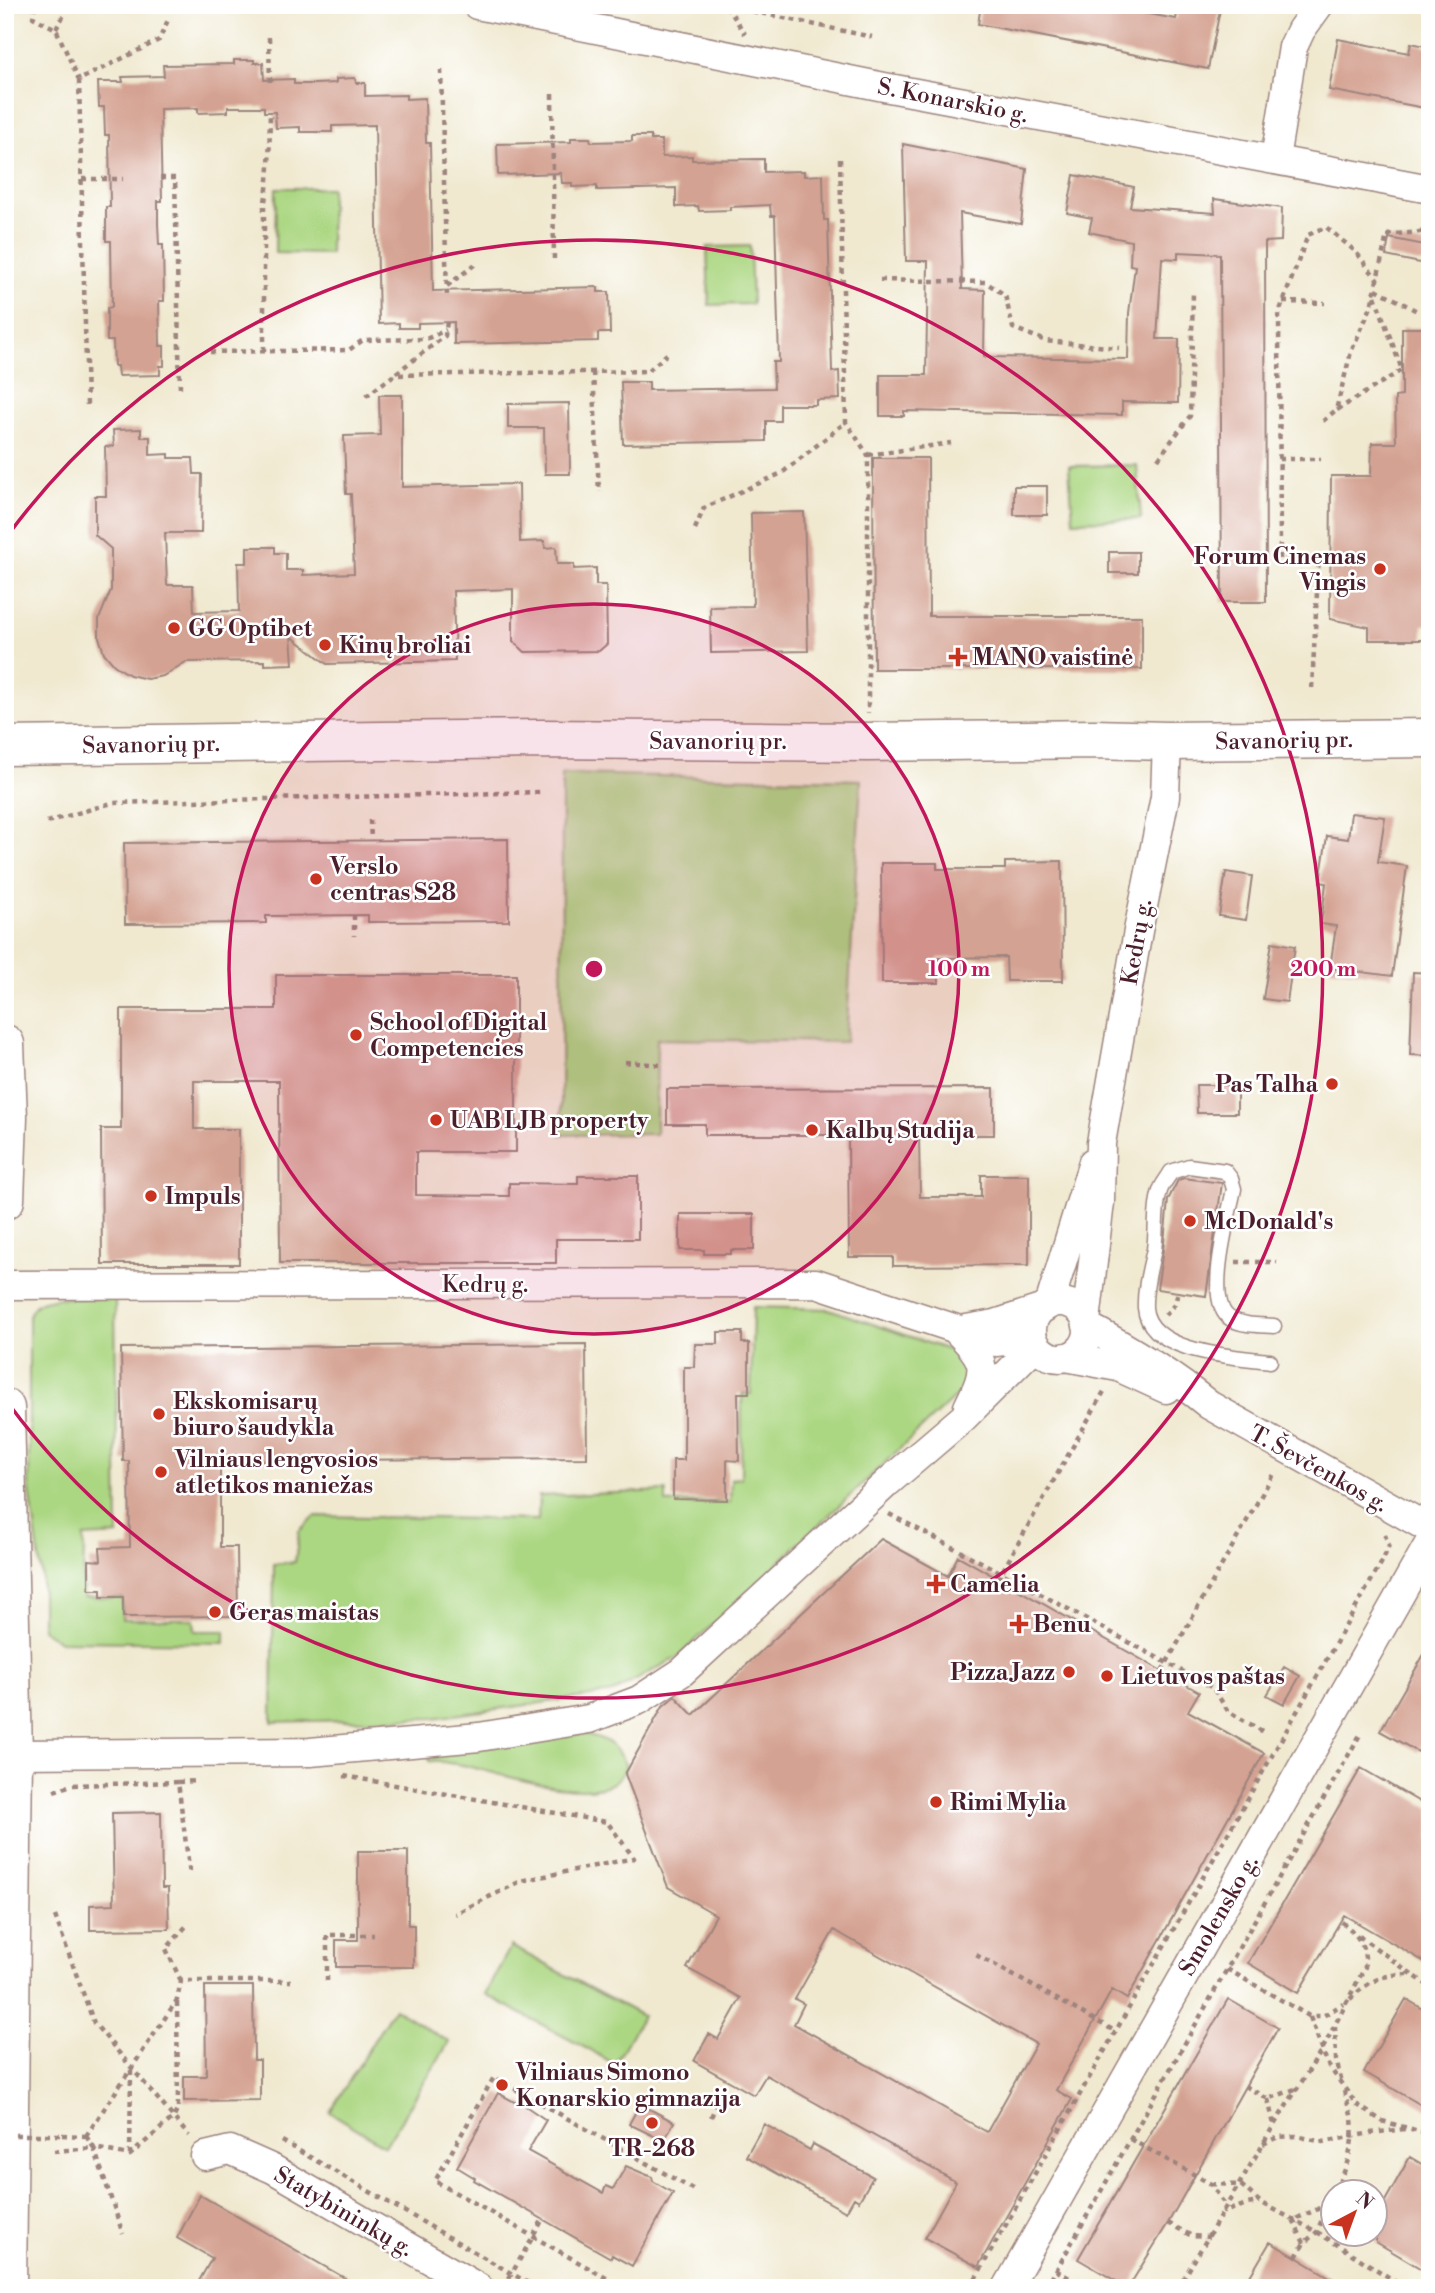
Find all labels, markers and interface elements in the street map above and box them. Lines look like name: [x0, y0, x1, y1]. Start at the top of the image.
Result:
street label: S. Konarskio g.: [875, 73, 1030, 129]
place label: Forum Cinemas Vingis: [1194, 543, 1366, 597]
marker: Forum Cinemas Vingis: [1372, 561, 1388, 577]
place label: GG Optibet: [188, 615, 313, 643]
marker: GG Optibet: [166, 620, 182, 636]
place label: Kinų broliai: [339, 632, 471, 660]
marker: Kinų broliai: [317, 637, 333, 653]
place label: MANO vaistinė: [972, 644, 1133, 672]
marker: MANO vaistinė: [950, 649, 966, 665]
street label: Savanorių pr.: [1215, 726, 1353, 756]
street label: Savanorių pr.: [649, 728, 787, 756]
street label: Savanorių pr.: [82, 730, 220, 760]
place label: Verslo centras S28: [329, 853, 456, 907]
marker: Verslo centras S28: [308, 871, 324, 887]
street label: Kedrų g.: [1116, 897, 1158, 987]
centre of rings: [582, 957, 606, 981]
text: 100 m: [928, 957, 990, 983]
text: 200 m: [1290, 957, 1356, 983]
place label: School of Digital Competencies: [370, 1009, 548, 1063]
marker: School of Digital Competencies: [348, 1027, 364, 1043]
place label: Pas Talha: [1215, 1071, 1319, 1099]
marker: Pas Talha: [1324, 1076, 1340, 1092]
place label: UAB LJB property: [450, 1107, 649, 1135]
marker: UAB LJB property: [428, 1112, 444, 1128]
place label: Kalbų Studija: [826, 1117, 975, 1145]
marker: Kalbų Studija: [804, 1122, 820, 1138]
place label: Impuls: [165, 1183, 241, 1211]
marker: Impuls: [143, 1188, 159, 1204]
place label: McDonald's: [1204, 1208, 1333, 1236]
marker: McDonald's: [1182, 1213, 1198, 1229]
street label: Kedrų g.: [442, 1271, 528, 1299]
place label: Ekskomisarų biuro šaudykla: [173, 1388, 335, 1442]
marker: Ekskomisarų biuro šaudykla: [151, 1406, 167, 1422]
street label: T. Ševčenkos g.: [1244, 1417, 1394, 1518]
place label: Vilniaus lengvosios atletikos maniežas: [174, 1446, 378, 1500]
marker: Vilniaus lengvosios atletikos maniežas: [153, 1464, 169, 1480]
place label: Camelia: [950, 1571, 1040, 1599]
marker: Camelia: [928, 1576, 944, 1592]
place label: Geras maistas: [229, 1599, 379, 1627]
marker: Geras maistas: [207, 1604, 223, 1620]
place label: Benu: [1033, 1611, 1091, 1639]
marker: Benu: [1011, 1616, 1027, 1632]
place label: Pizza Jazz: [950, 1659, 1055, 1687]
place label: Lietuvos paštas: [1121, 1663, 1285, 1691]
marker: Pizza Jazz: [1061, 1664, 1077, 1680]
marker: Lietuvos paštas: [1099, 1668, 1115, 1684]
place label: Rimi Mylia: [950, 1789, 1067, 1817]
marker: Rimi Mylia: [928, 1794, 944, 1810]
street label: Smolensko g.: [1173, 1850, 1265, 1981]
place label: Vilniaus Simono Konarskio gimnazija: [515, 2059, 741, 2113]
marker: Vilniaus Simono Konarskio gimnazija: [494, 2077, 510, 2093]
marker: TR-268: [644, 2115, 660, 2131]
place label: TR-268: [609, 2135, 695, 2163]
street label: Statybininkų g.: [269, 2161, 418, 2263]
north arrow: [1320, 2178, 1390, 2248]
text: N: [1351, 2187, 1378, 2215]

